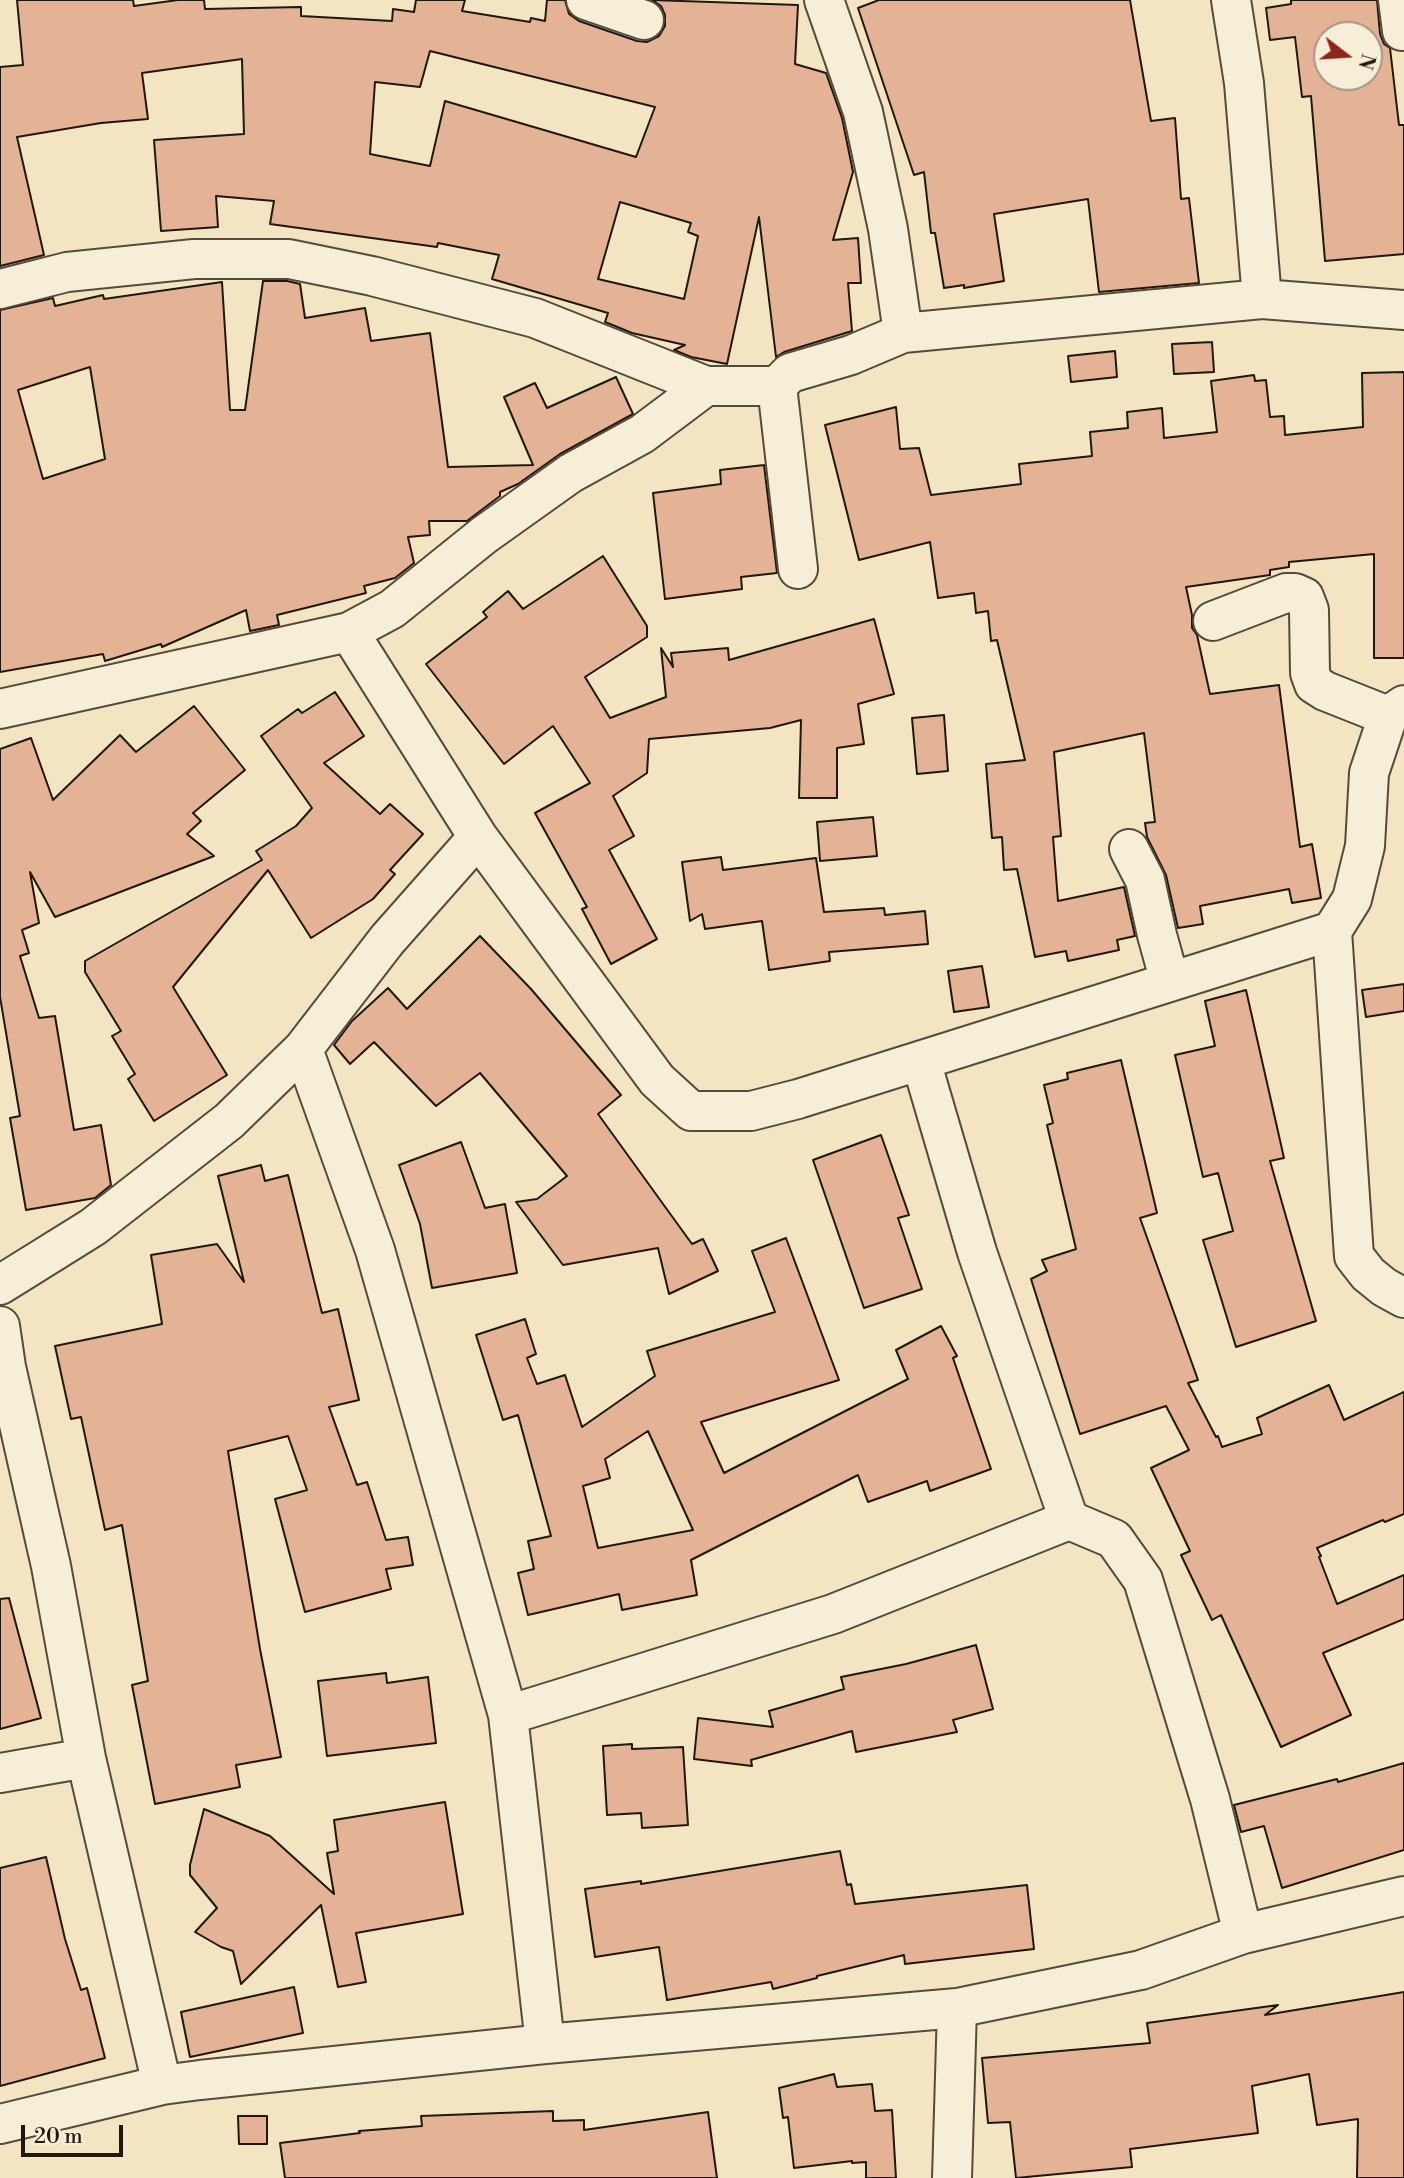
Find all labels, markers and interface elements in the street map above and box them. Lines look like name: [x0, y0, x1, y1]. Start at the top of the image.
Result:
north arrow: [1313, 21, 1383, 91]
text: N: [1352, 51, 1380, 72]
scale bar: [24, 2112, 126, 2156]
text: 20 m: [34, 2124, 83, 2150]

